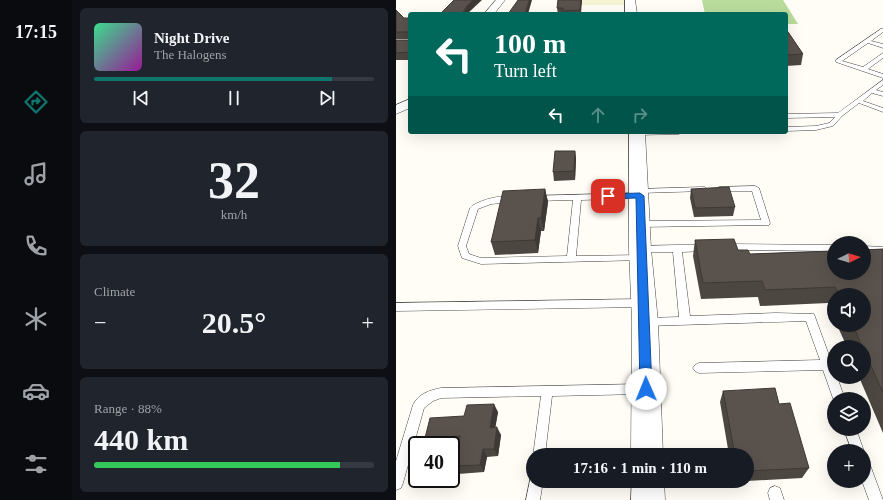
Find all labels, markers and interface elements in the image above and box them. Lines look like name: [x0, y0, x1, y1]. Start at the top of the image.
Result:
text: 17:15: [15, 22, 57, 42]
icon: left: [428, 28, 480, 80]
text: 100 m: [494, 28, 566, 59]
text: Night Drive: [154, 30, 229, 46]
text: The Halogens: [154, 47, 227, 62]
text: Turn left: [494, 61, 557, 81]
icon: previous: [130, 87, 152, 109]
icon: pause: [223, 87, 245, 109]
icon: next: [316, 87, 338, 109]
icon: directions: [22, 88, 50, 116]
icon: left: [545, 104, 567, 126]
icon: ahead: [587, 104, 609, 126]
icon: right: [629, 104, 651, 126]
text: 32: [208, 152, 260, 209]
icon: music: [22, 160, 50, 188]
pin: [591, 179, 625, 213]
icon: arrive: [597, 185, 619, 207]
text: km/h: [221, 207, 247, 222]
icon: phone: [22, 232, 50, 260]
north arrow: [827, 236, 871, 280]
map controls: [827, 236, 871, 488]
text: Climate: [94, 284, 135, 299]
button: sound: [827, 288, 871, 332]
icon: climate: [22, 305, 50, 333]
text: 20.5°: [202, 306, 266, 339]
text: −: [94, 310, 106, 335]
text: +: [362, 310, 374, 335]
button: search: [827, 340, 871, 384]
position arrow: [625, 368, 667, 410]
icon: car: [22, 377, 50, 405]
button: layers: [827, 392, 871, 436]
text: Range · 88%: [94, 401, 162, 416]
text: 440 km: [94, 423, 188, 456]
speed limit sign: 40: [408, 436, 460, 488]
button: +: [827, 444, 871, 488]
icon: filters: [22, 450, 50, 478]
text: 17:16 · 1 min · 110 m: [573, 460, 707, 476]

